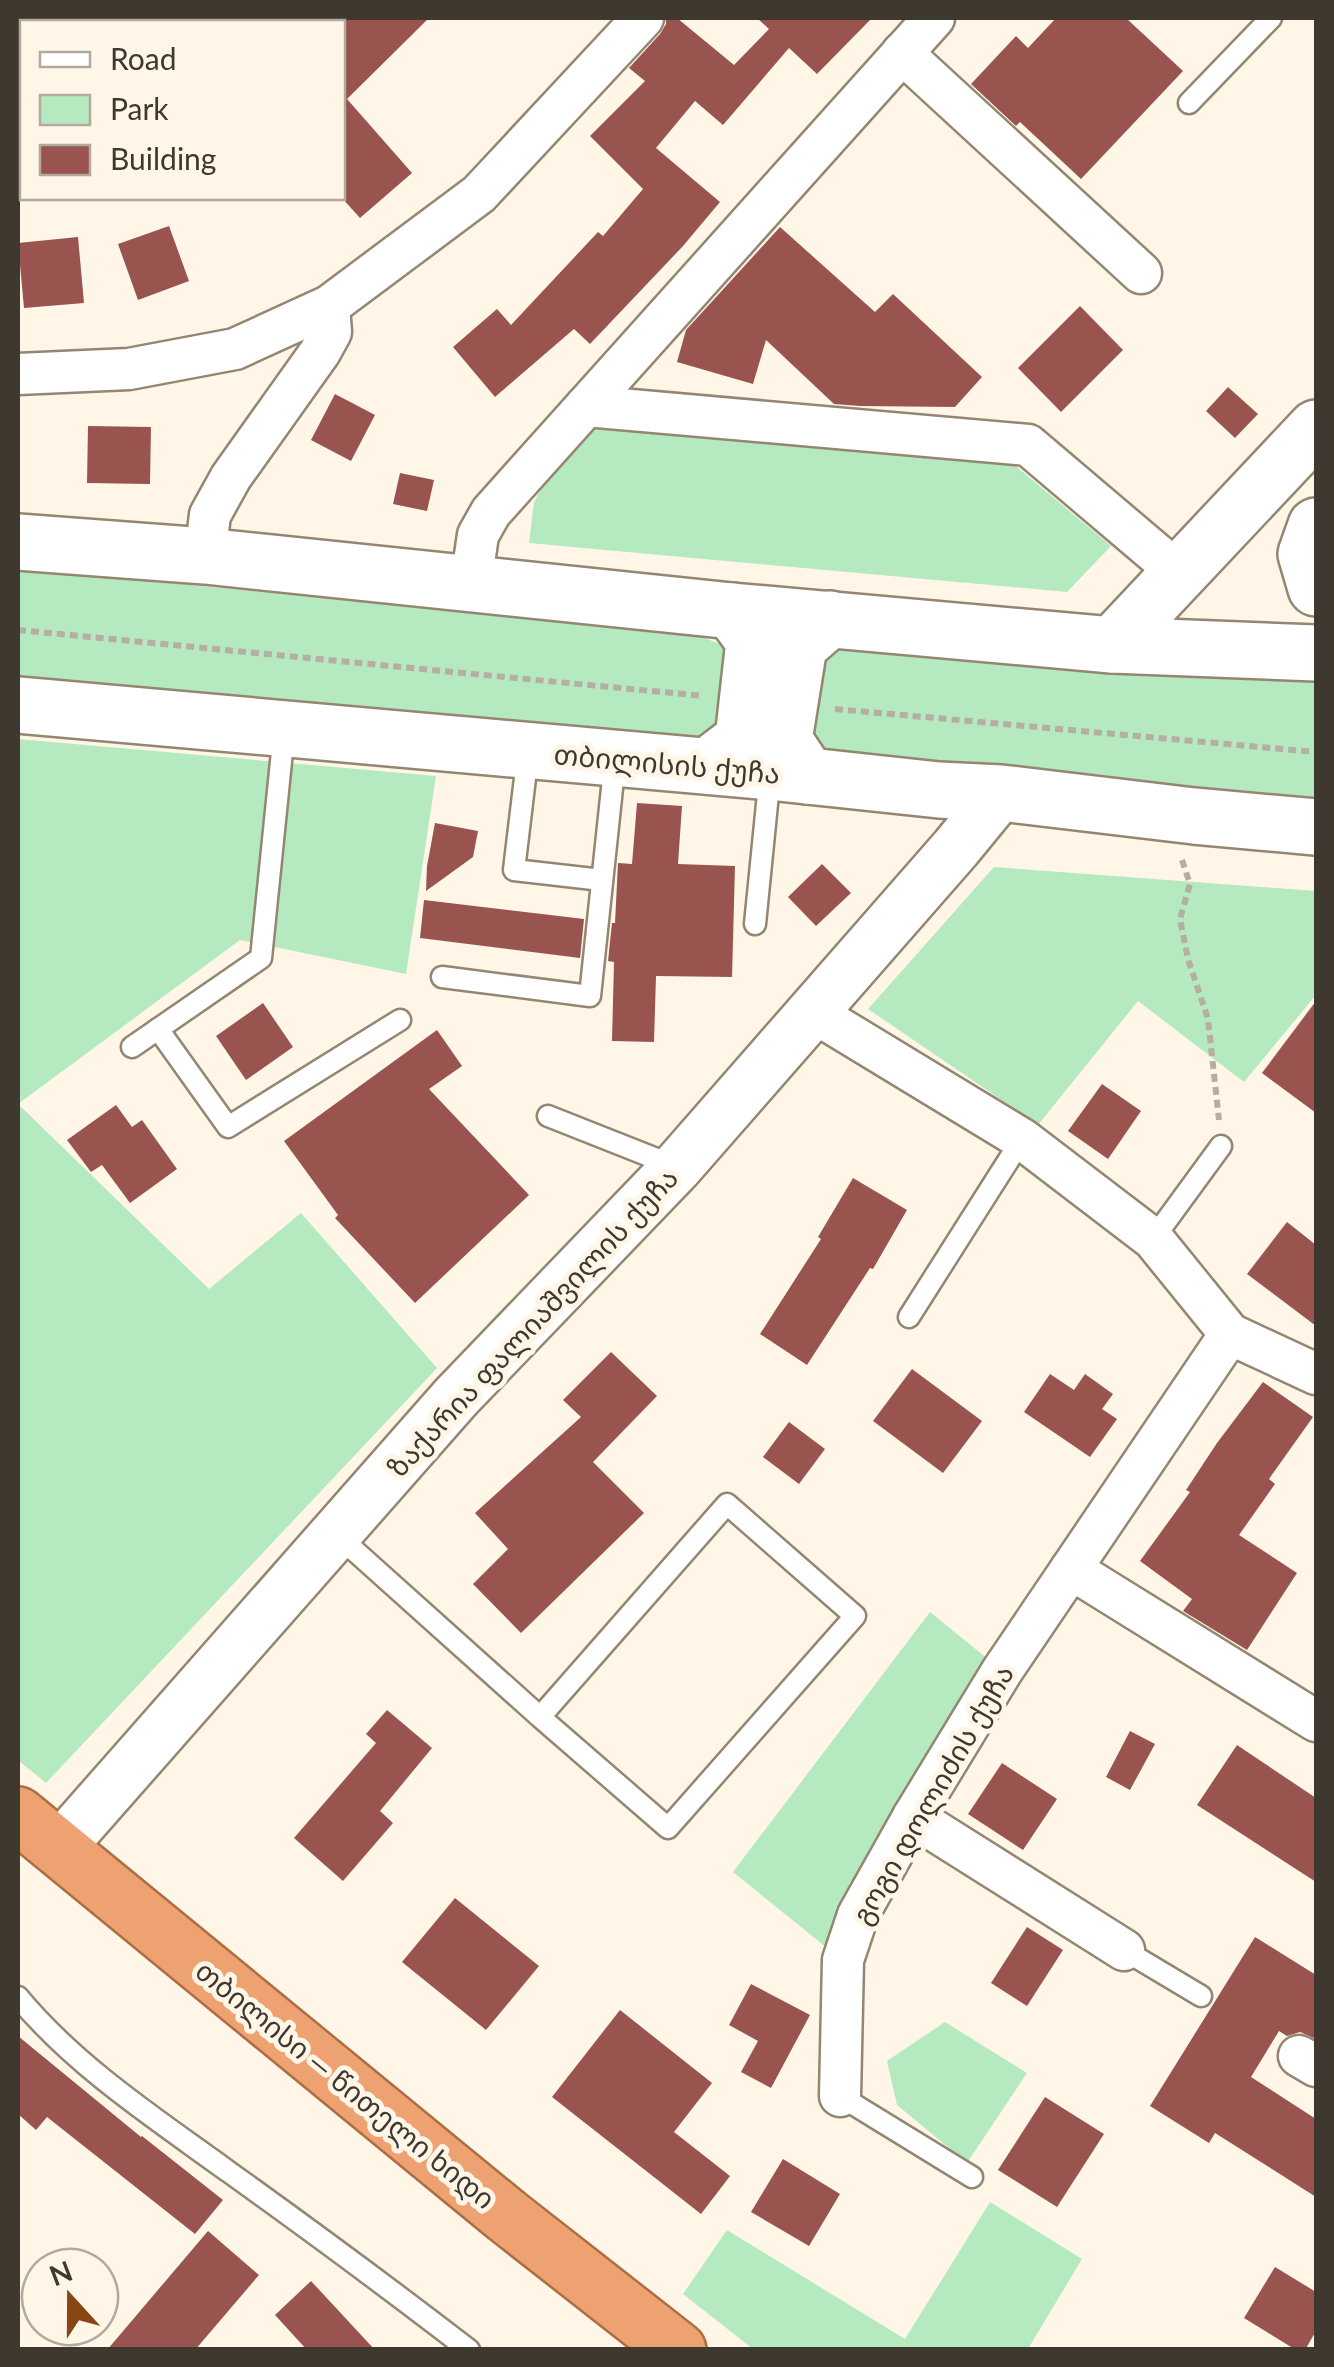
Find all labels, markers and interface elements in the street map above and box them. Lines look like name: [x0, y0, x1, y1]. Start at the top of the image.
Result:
legend: [20, 20, 345, 200]
text: Road: [110, 40, 177, 76]
text: Park: [110, 90, 169, 126]
text: Building: [110, 140, 216, 176]
street label: თბილისის ქუჩა: [552, 736, 781, 791]
street label: ზაქარია ფალიაშვილის ქუჩა: [380, 1160, 685, 1484]
street label: გოგი დოლიძის ქუჩა: [844, 1658, 1021, 1930]
street label: თბილისი — წითელი ხიდი: [189, 1953, 502, 2216]
north arrow: [20, 2247, 120, 2347]
text: N: [45, 2253, 77, 2292]

